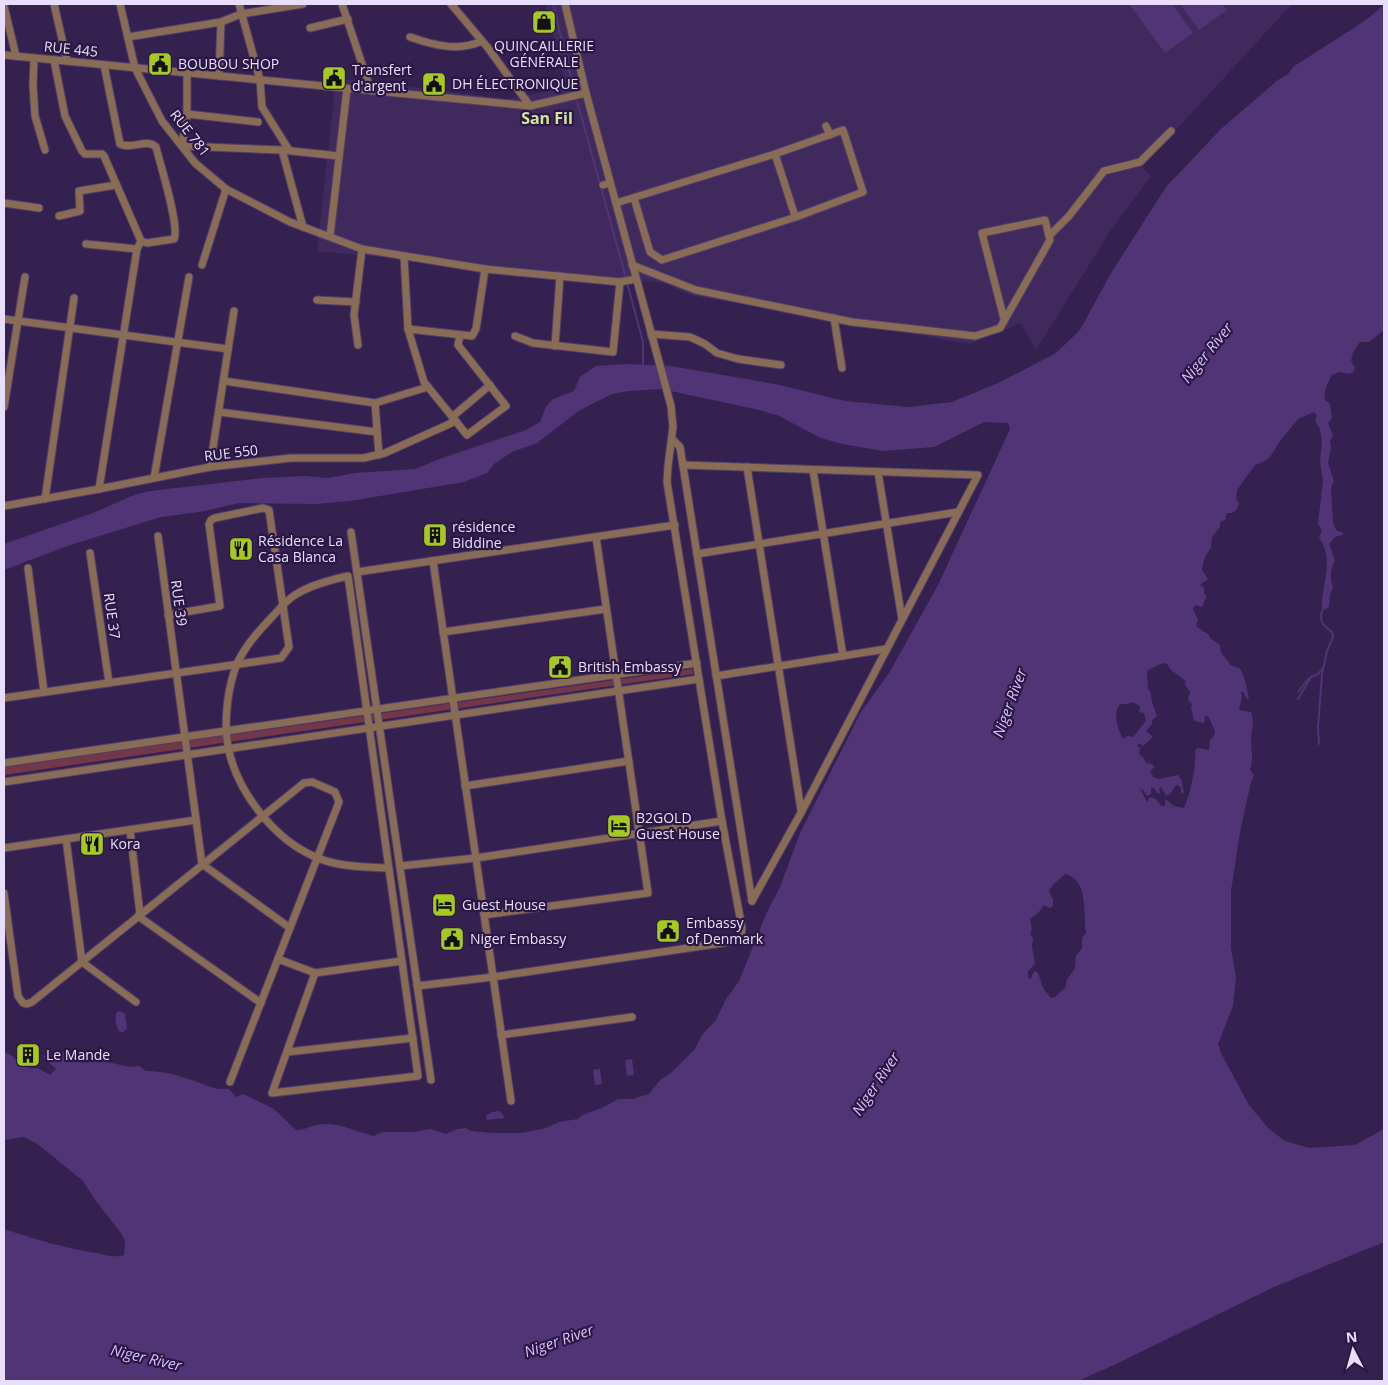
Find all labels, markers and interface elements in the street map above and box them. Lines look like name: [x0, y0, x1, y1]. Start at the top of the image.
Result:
shop icon: QUINCAILLERIE GÉNÉRALE: [531, 9, 557, 35]
street label: RUE 445: [43, 36, 99, 61]
place label: QUINCAILLERIE GÉNÉRALE: [494, 36, 594, 71]
public building icon: BOUBOU SHOP: [147, 51, 173, 77]
place label: BOUBOU SHOP: [178, 54, 279, 73]
place label: Transfert d'argent: [352, 60, 412, 95]
public building icon: Transfert d'argent: [321, 65, 347, 91]
public building icon: DH ÉLECTRONIQUE: [421, 71, 447, 97]
place label: DH ÉLECTRONIQUE: [452, 74, 578, 93]
street label: RUE 781: [166, 105, 215, 160]
district label: San Fil: [521, 107, 573, 129]
water label: Niger River: [1176, 317, 1237, 387]
street label: RUE 550: [203, 440, 259, 465]
place label: résidence Biddine: [452, 517, 516, 552]
building icon: résidence Biddine: [422, 522, 448, 548]
place label: Résidence La Casa Blanca: [258, 531, 343, 566]
restaurant icon: Résidence La Casa Blanca: [228, 536, 254, 562]
street label: RUE 39: [167, 579, 192, 627]
street label: RUE 37: [100, 592, 125, 640]
public building icon: British Embassy: [547, 654, 573, 680]
place label: British Embassy: [578, 657, 682, 676]
water label: Niger River: [987, 664, 1031, 740]
place label: B2GOLD Guest House: [636, 808, 720, 843]
hotel icon: B2GOLD Guest House: [606, 813, 632, 839]
restaurant icon: Kora: [79, 831, 105, 857]
place label: Kora: [110, 834, 141, 853]
hotel icon: Guest House: [431, 892, 457, 918]
place label: Guest House: [462, 895, 546, 914]
place label: Embassy of Denmark: [686, 913, 764, 948]
public building icon: Embassy of Denmark: [655, 918, 681, 944]
public building icon: Niger Embassy: [439, 926, 465, 952]
place label: Niger Embassy: [470, 929, 567, 948]
building icon: Le Mande: [15, 1042, 41, 1068]
place label: Le Mande: [46, 1045, 110, 1064]
water label: Niger River: [847, 1047, 904, 1119]
water label: Niger River: [521, 1319, 597, 1361]
north arrow: [1328, 1325, 1378, 1375]
text: N: [1345, 1327, 1358, 1347]
water label: Niger River: [109, 1339, 185, 1375]

